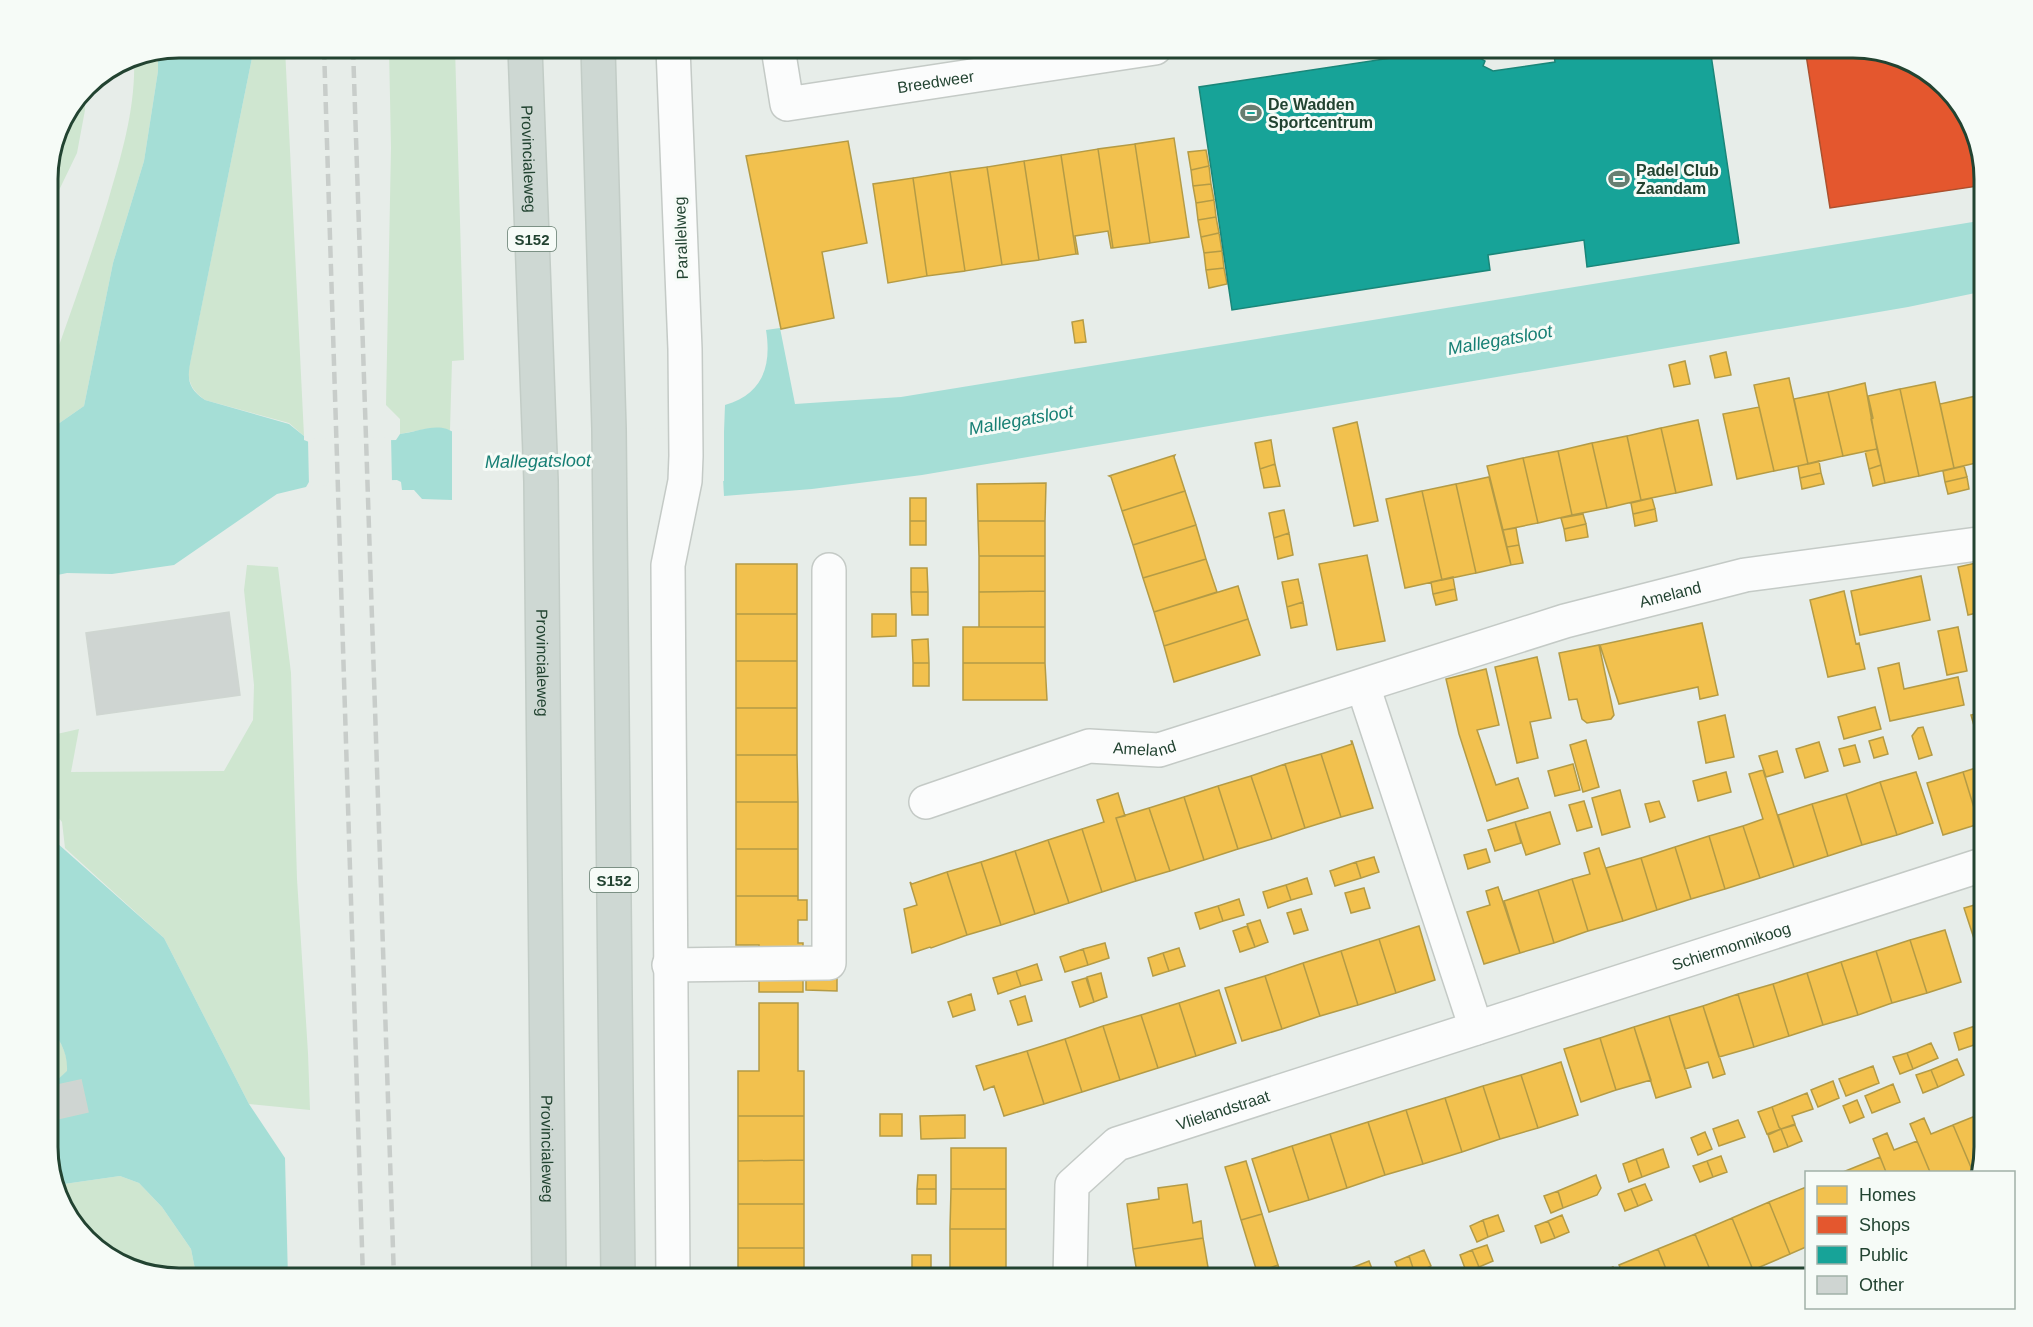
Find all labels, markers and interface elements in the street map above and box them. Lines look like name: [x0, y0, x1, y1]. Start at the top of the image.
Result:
street label: Breedweer: [896, 67, 976, 96]
place label: De Wadden Sportcentrum: [1268, 96, 1373, 131]
sports icon: De Wadden Sportcentrum: [1239, 101, 1263, 125]
street label: Provincialeweg: [519, 105, 540, 213]
place label: Padel Club Zaandam: [1636, 162, 1719, 197]
sports icon: Padel Club Zaandam: [1607, 167, 1631, 191]
street label: Parallelweg: [671, 196, 691, 280]
road number: S152: [508, 227, 556, 251]
water label: Mallegatsloot: [1446, 321, 1555, 359]
water label: Mallegatsloot: [967, 401, 1076, 439]
water label: Mallegatsloot: [485, 450, 592, 472]
street label: Ameland: [1637, 578, 1703, 610]
street label: Provincialeweg: [534, 609, 552, 717]
street label: Ameland: [1113, 737, 1178, 758]
road number: S152: [590, 868, 638, 892]
street label: Schiermonnikoog: [1669, 919, 1792, 973]
street label: Vlielandstraat: [1174, 1087, 1272, 1133]
street label: Provincialeweg: [539, 1095, 557, 1203]
legend: [1805, 1171, 2015, 1309]
text: Homes: [1859, 1185, 1916, 1205]
text: Shops: [1859, 1215, 1910, 1235]
text: Public: [1859, 1245, 1908, 1265]
text: Other: [1859, 1275, 1904, 1295]

